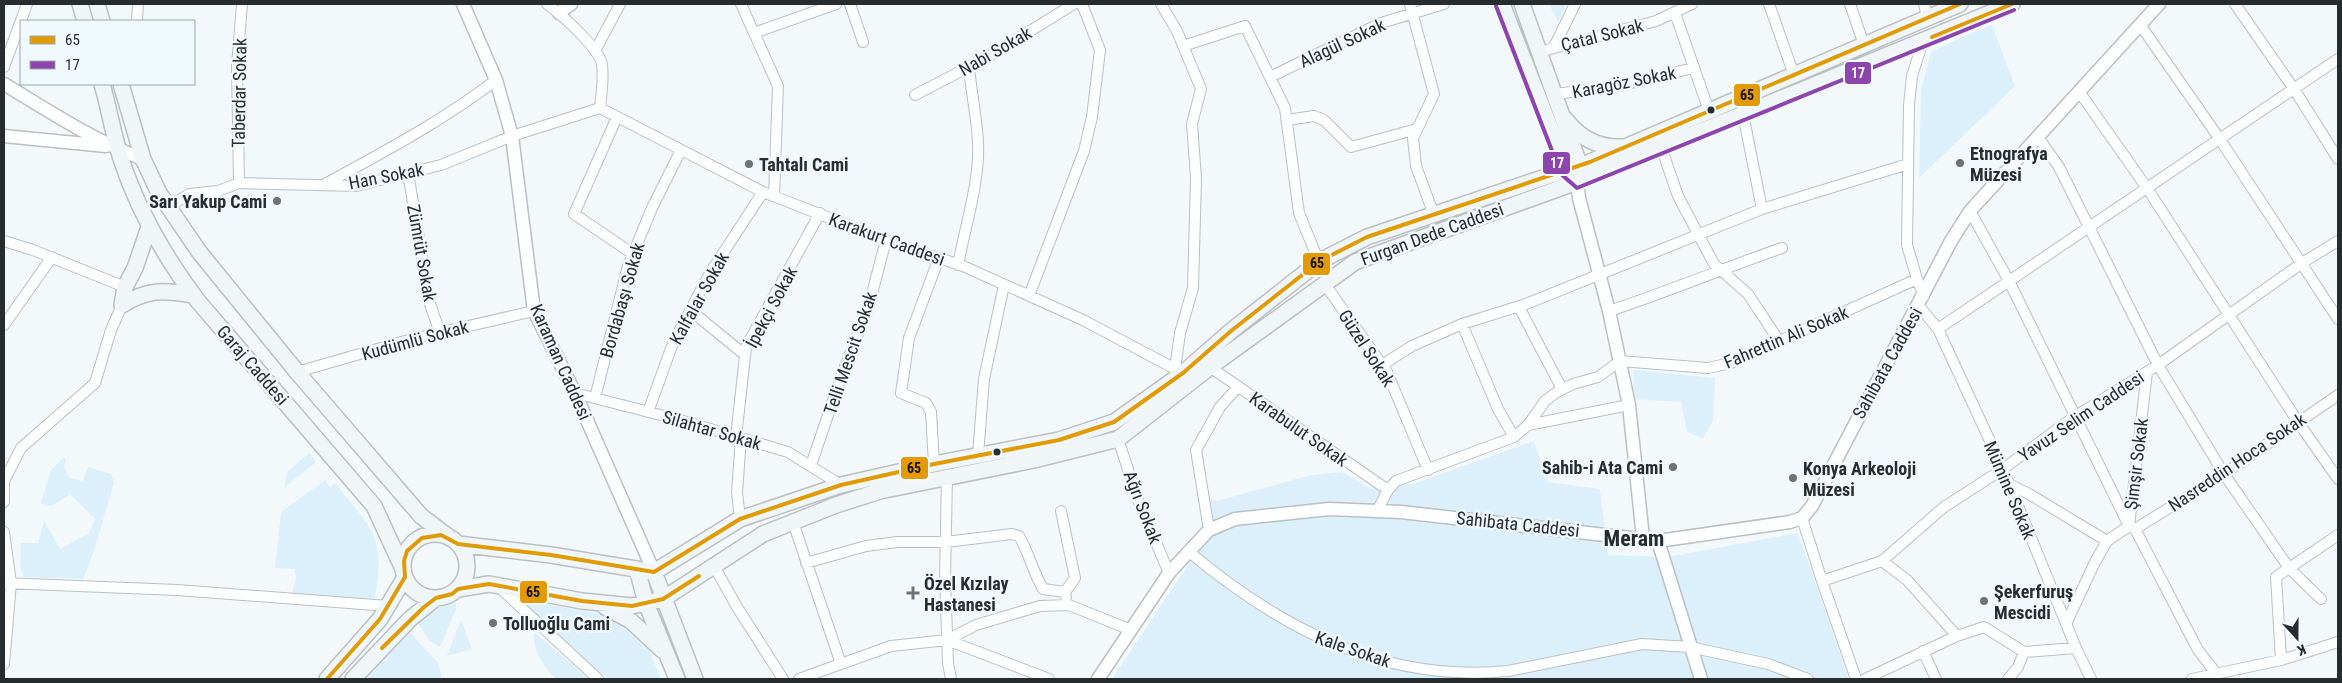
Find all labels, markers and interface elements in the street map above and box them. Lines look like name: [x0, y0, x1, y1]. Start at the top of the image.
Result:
street label: Alagül Sokak: [1296, 14, 1388, 72]
street label: Çatal Sokak: [1559, 15, 1645, 55]
legend: [20, 20, 195, 85]
street label: Nabi Sokak: [955, 22, 1035, 80]
text: 65: [65, 31, 80, 49]
street label: Taberdar Sokak: [228, 38, 250, 148]
text: 17: [65, 56, 80, 74]
line badge: 17: [1844, 61, 1872, 85]
street label: Karagöz Sokak: [1570, 62, 1678, 102]
text: 17: [1851, 65, 1865, 81]
line badge: 65: [1733, 83, 1761, 107]
text: 65: [1740, 87, 1754, 103]
unlabelled marker: [1706, 105, 1716, 115]
place label: Etnografya Müzesi: [1970, 143, 2048, 185]
line badge: 17: [1542, 151, 1571, 175]
place label: Tahtalı Cami: [759, 154, 849, 175]
text: 17: [1550, 155, 1564, 171]
marker: Etnografya Müzesi: [1954, 157, 1966, 169]
street label: Han Sokak: [347, 158, 425, 194]
marker: Tahtalı Cami: [743, 158, 755, 170]
place label: Sarı Yakup Cami: [149, 191, 267, 212]
marker: Sarı Yakup Cami: [271, 195, 283, 207]
street label: Furgan Dede Caddesi: [1358, 198, 1506, 270]
street label: Zümrüt Sokak: [403, 203, 441, 303]
street label: Karakurt Caddesi: [826, 208, 948, 270]
street label: Bordabaşı Sokak: [596, 240, 648, 360]
street label: Kalfalar Sokak: [665, 248, 733, 348]
line badge: 65: [1302, 252, 1331, 276]
text: 65: [1310, 255, 1324, 271]
street label: İpekçi Sokak: [741, 263, 801, 351]
street label: Telli Mescit Sokak: [819, 289, 881, 417]
street label: Karaman Caddesi: [526, 301, 596, 423]
street label: Fahrettin Ali Sokak: [1721, 301, 1851, 373]
street label: Sahibata Caddesi: [1848, 304, 1926, 422]
street label: Güzel Sokak: [1334, 306, 1400, 390]
street label: Kudümlü Sokak: [359, 316, 471, 364]
street label: Garaj Caddesi: [213, 321, 293, 409]
street label: Yavuz Selim Caddesi: [2014, 366, 2148, 466]
street label: Karabulut Sokak: [1246, 387, 1352, 471]
street label: Silahtar Sokak: [660, 406, 764, 454]
street label: Nasreddin Hoca Sokak: [2164, 408, 2310, 516]
street label: Şimşir Sokak: [2120, 417, 2152, 511]
street label: Mümine Sokak: [1980, 438, 2040, 542]
unlabelled marker: [992, 447, 1002, 457]
line badge: 65: [900, 456, 929, 480]
place label: Sahib-i Ata Cami: [1542, 457, 1663, 478]
place label: Konya Arkeoloji Müzesi: [1803, 458, 1916, 500]
text: 65: [907, 460, 921, 476]
marker: Sahib-i Ata Cami: [1667, 461, 1679, 473]
street label: Ağrı Sokak: [1120, 468, 1166, 546]
marker: Konya Arkeoloji Müzesi: [1787, 472, 1799, 484]
street label: Sahibata Caddesi: [1455, 507, 1581, 541]
district label: Meram: [1604, 526, 1664, 551]
place label: Özel Kızılay Hastanesi: [924, 573, 1009, 615]
line badge: 65: [519, 580, 548, 604]
place label: Şekerfuruş Mescidi: [1994, 581, 2073, 623]
text: 65: [526, 584, 540, 600]
marker: Özel Kızılay Hastanesi: [906, 586, 920, 600]
marker: Şekerfuruş Mescidi: [1978, 595, 1990, 607]
place label: Tolluoğlu Cami: [503, 613, 610, 634]
north arrow: [2272, 613, 2322, 663]
marker: Tolluoğlu Cami: [487, 617, 499, 629]
street label: Kale Sokak: [1313, 626, 1393, 672]
text: K: [2295, 641, 2308, 659]

